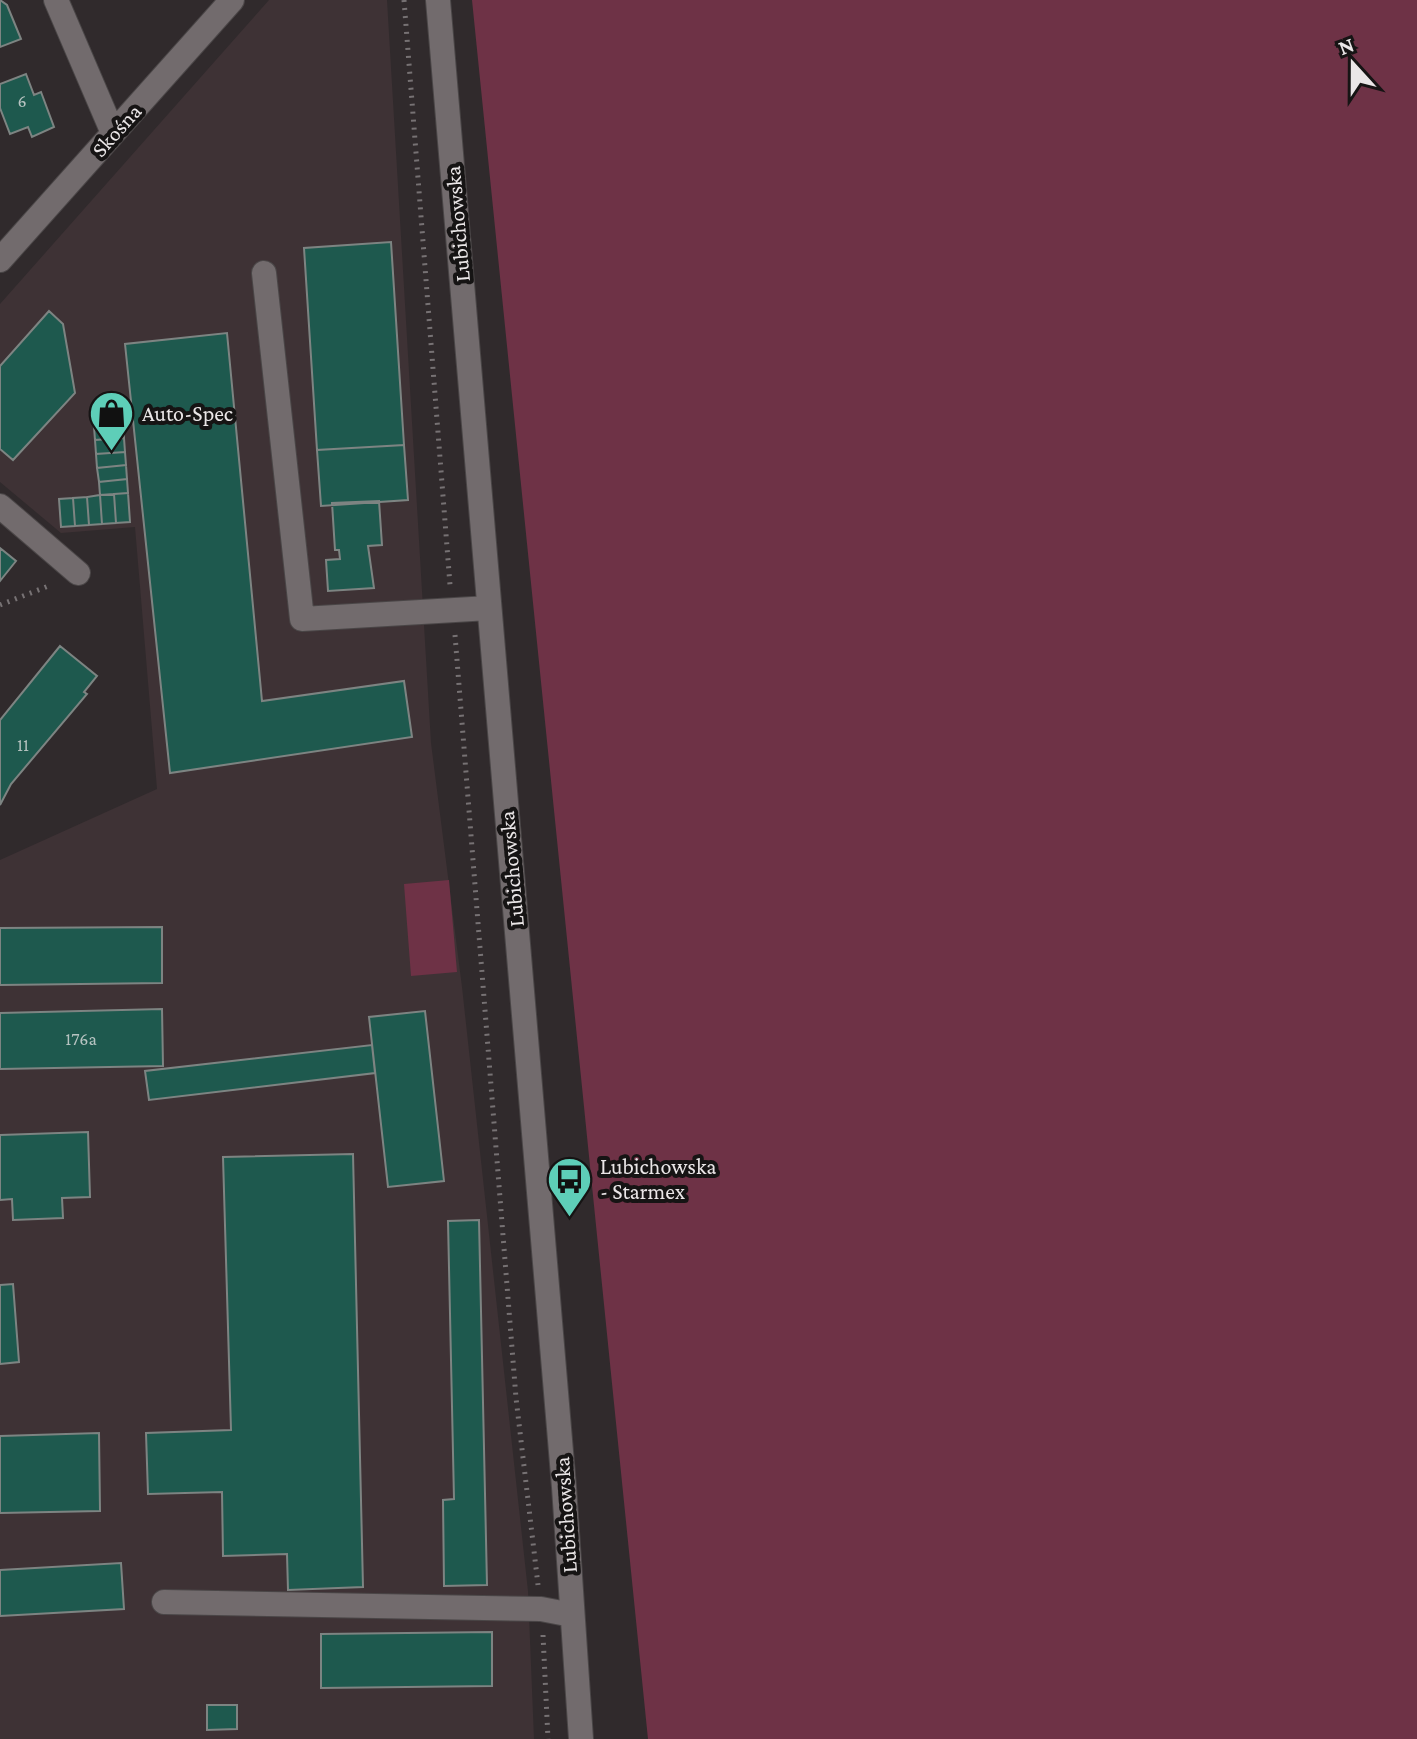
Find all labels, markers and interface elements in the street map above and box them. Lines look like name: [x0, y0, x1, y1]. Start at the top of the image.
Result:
north arrow: [1313, 24, 1393, 104]
text: N: [1335, 31, 1357, 60]
house number: 6: [17, 91, 27, 111]
street label: Skośna: [86, 99, 146, 162]
street label: Lubichowska: [440, 165, 475, 283]
shop icon: Auto-Spec: [87, 389, 135, 452]
place label: Auto-Spec: [142, 401, 233, 426]
house number: 11: [17, 735, 29, 755]
street label: Lubichowska: [494, 810, 529, 928]
house number: 176a: [65, 1029, 97, 1049]
place label: Lubichowska - Starmex: [600, 1154, 717, 1204]
bus stop icon: Lubichowska - Starmex: [545, 1155, 593, 1218]
street label: Lubichowska: [549, 1456, 582, 1574]

